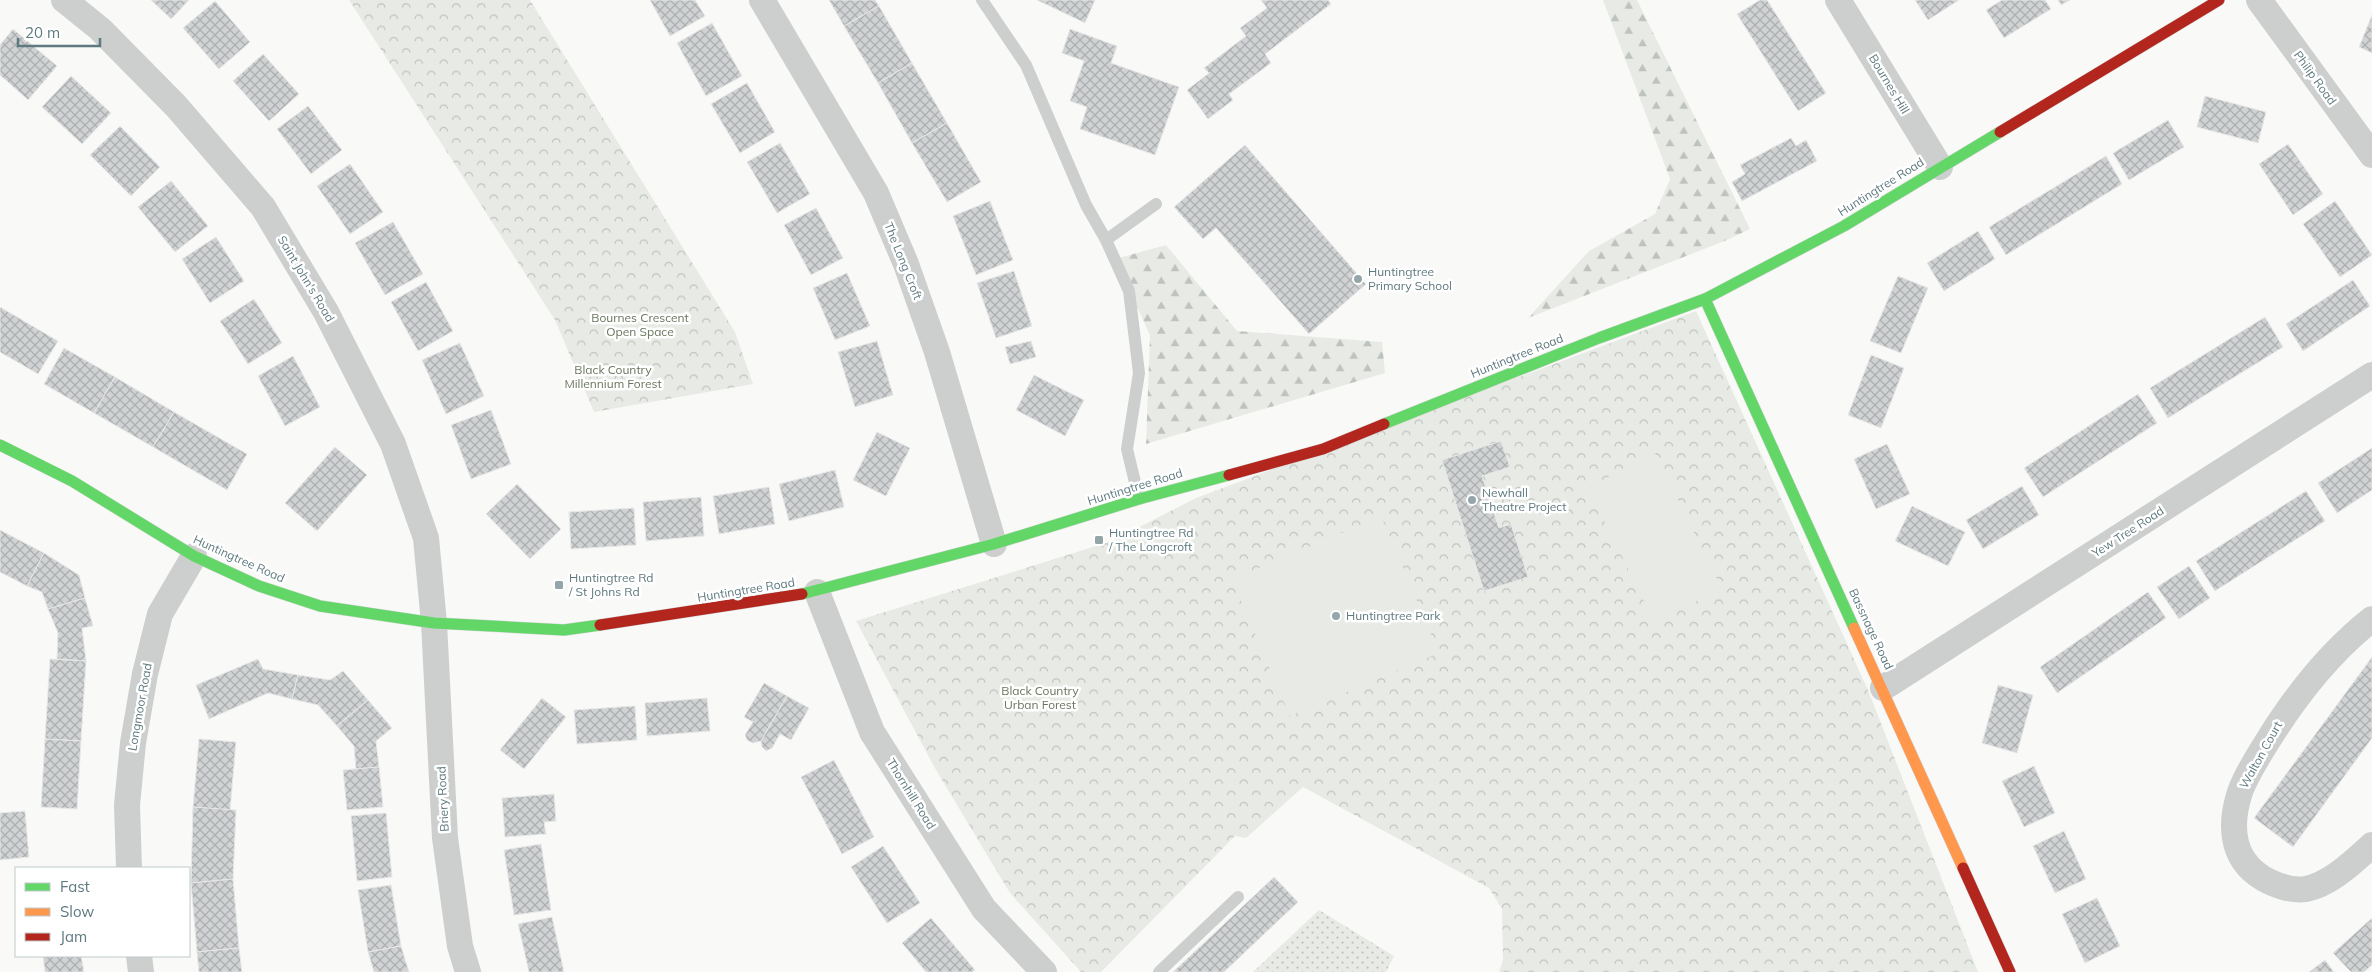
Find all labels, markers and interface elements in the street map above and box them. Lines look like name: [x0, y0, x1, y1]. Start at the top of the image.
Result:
scale bar: [18, 15, 100, 47]
text: 20 m: [25, 23, 60, 42]
street label: Philip Road: [2291, 48, 2340, 108]
street label: Bournes Hill: [1866, 51, 1913, 116]
street label: Huntingtree Road: [1835, 154, 1927, 219]
street label: The Long Croft: [881, 220, 926, 302]
street label: Saint John's Road: [275, 233, 338, 325]
place label: Huntingtree Primary School: [1368, 264, 1452, 293]
marker: Huntingtree Primary School: [1352, 273, 1364, 285]
park label: Bournes Crescent Open Space: [591, 310, 689, 339]
street label: Huntingtree Road: [1468, 330, 1565, 381]
park label: Black Country Millennium Forest: [564, 362, 662, 391]
street label: Huntingtree Road: [1086, 465, 1184, 508]
place label: Newhall Theatre Project: [1482, 485, 1567, 514]
marker: Newhall Theatre Project: [1466, 494, 1478, 506]
street label: Yew Tree Road: [2088, 503, 2166, 561]
place label: Huntingtree Rd / The Longcroft: [1108, 525, 1194, 554]
street label: Huntingtree Road: [191, 532, 287, 585]
marker: Huntingtree Rd / The Longcroft: [1093, 534, 1105, 546]
place label: Huntingtree Rd / St Johns Rd: [568, 570, 654, 599]
street label: Huntingtree Road: [696, 574, 796, 605]
marker: Huntingtree Rd / St Johns Rd: [553, 579, 565, 591]
street label: Bassnage Road: [1846, 586, 1897, 672]
place label: Huntingtree Park: [1346, 608, 1441, 623]
marker: Huntingtree Park: [1330, 610, 1342, 622]
street label: Longmoor Road: [124, 662, 155, 752]
park label: Black Country Urban Forest: [1001, 683, 1079, 712]
street label: Walton Court: [2236, 719, 2285, 791]
street label: Thornhill Road: [884, 756, 939, 832]
street label: Briery Road: [433, 766, 452, 832]
legend: [15, 867, 190, 957]
text: Fast: [60, 877, 90, 896]
text: Slow: [60, 902, 94, 921]
text: Jam: [60, 927, 87, 946]

